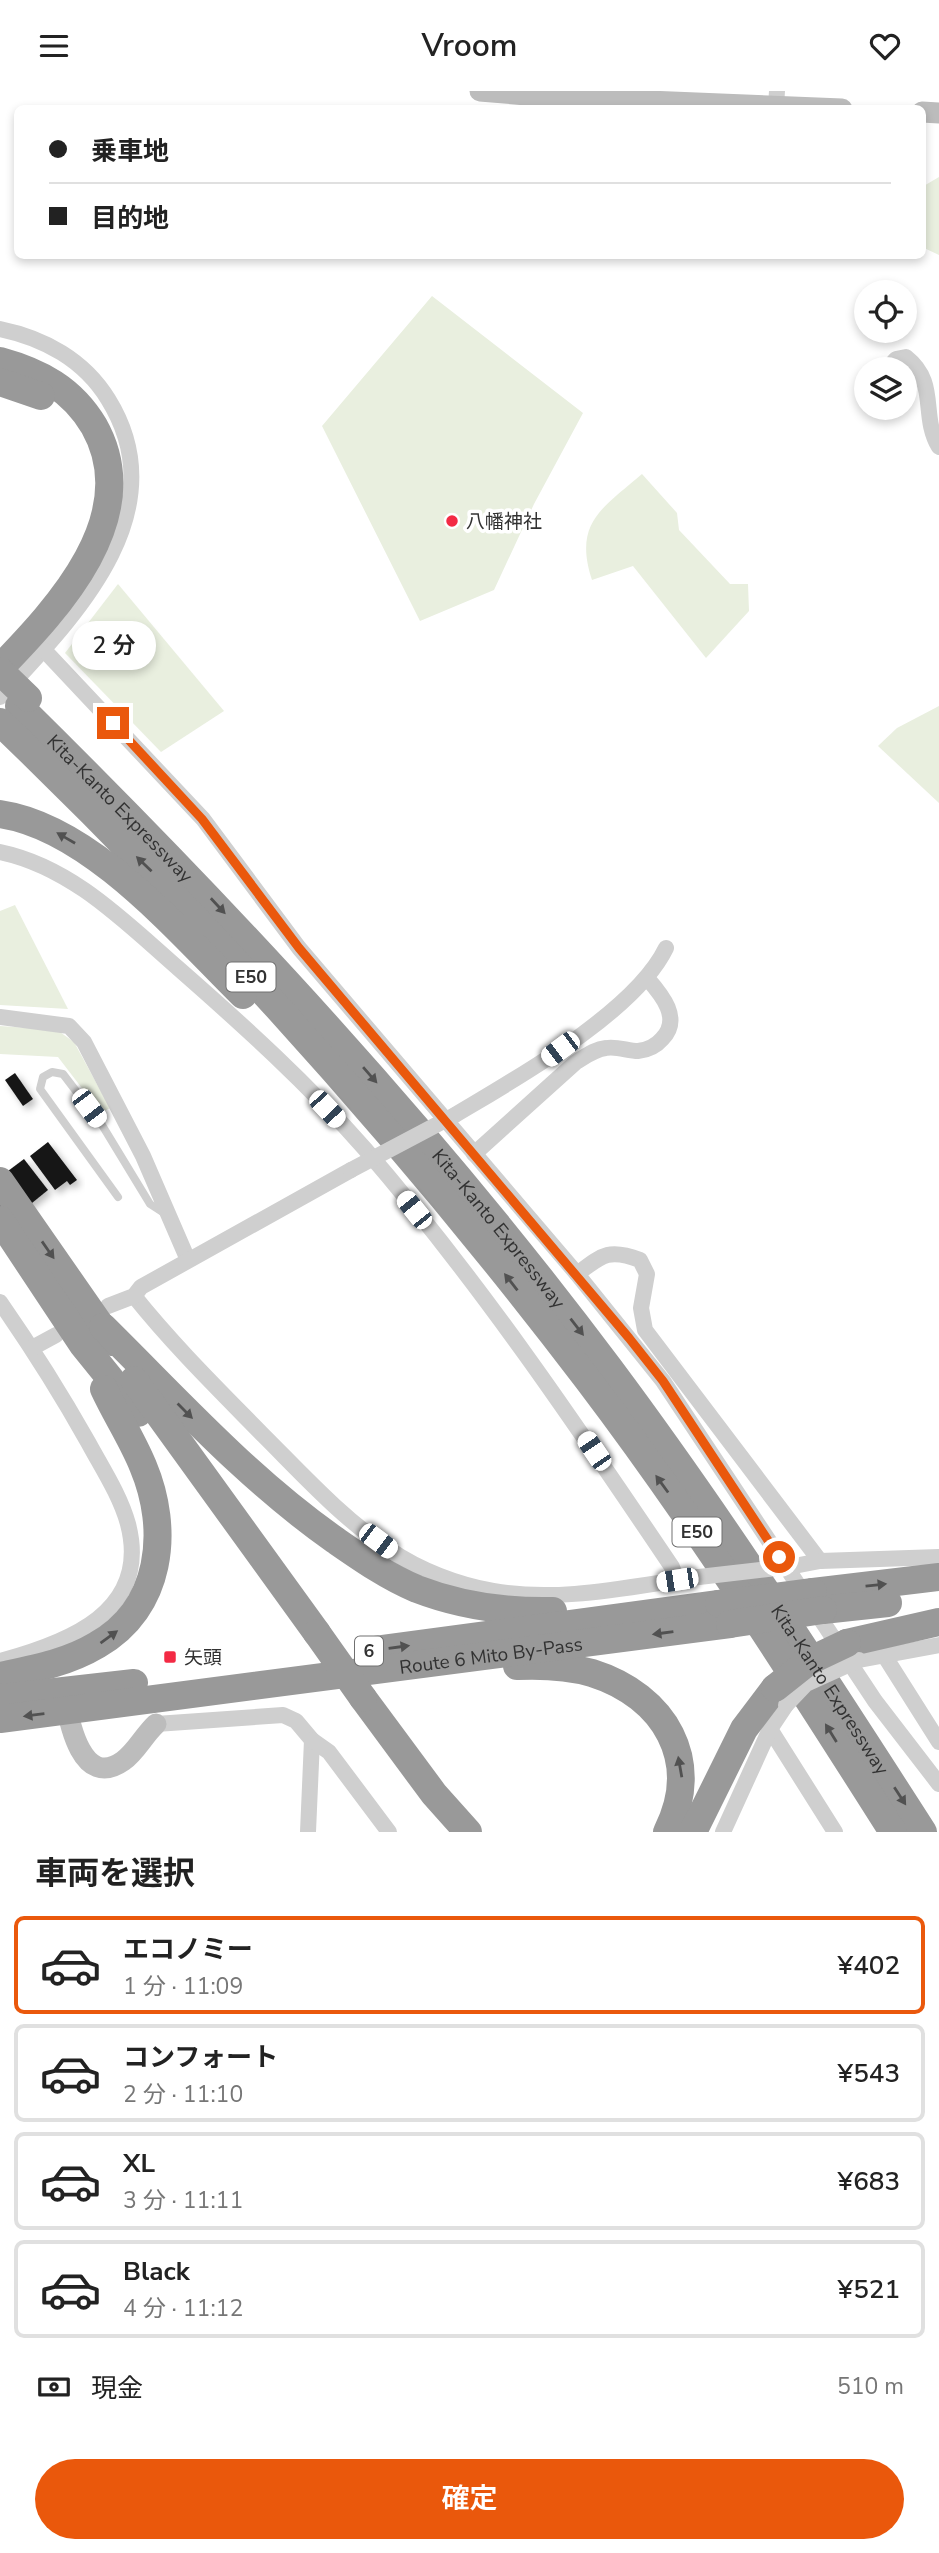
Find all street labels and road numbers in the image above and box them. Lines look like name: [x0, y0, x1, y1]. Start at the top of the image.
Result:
street label: Kita-Kanto Expressway: [41, 729, 199, 889]
road number: E50: [226, 963, 276, 991]
street label: Kita-Kanto Expressway: [426, 1144, 571, 1314]
road number: E50: [672, 1517, 722, 1547]
street label: Kita-Kanto Expressway: [764, 1600, 895, 1780]
street label: Route 6 Mito By-Pass: [398, 1631, 584, 1681]
road number: 6: [355, 1637, 383, 1665]

